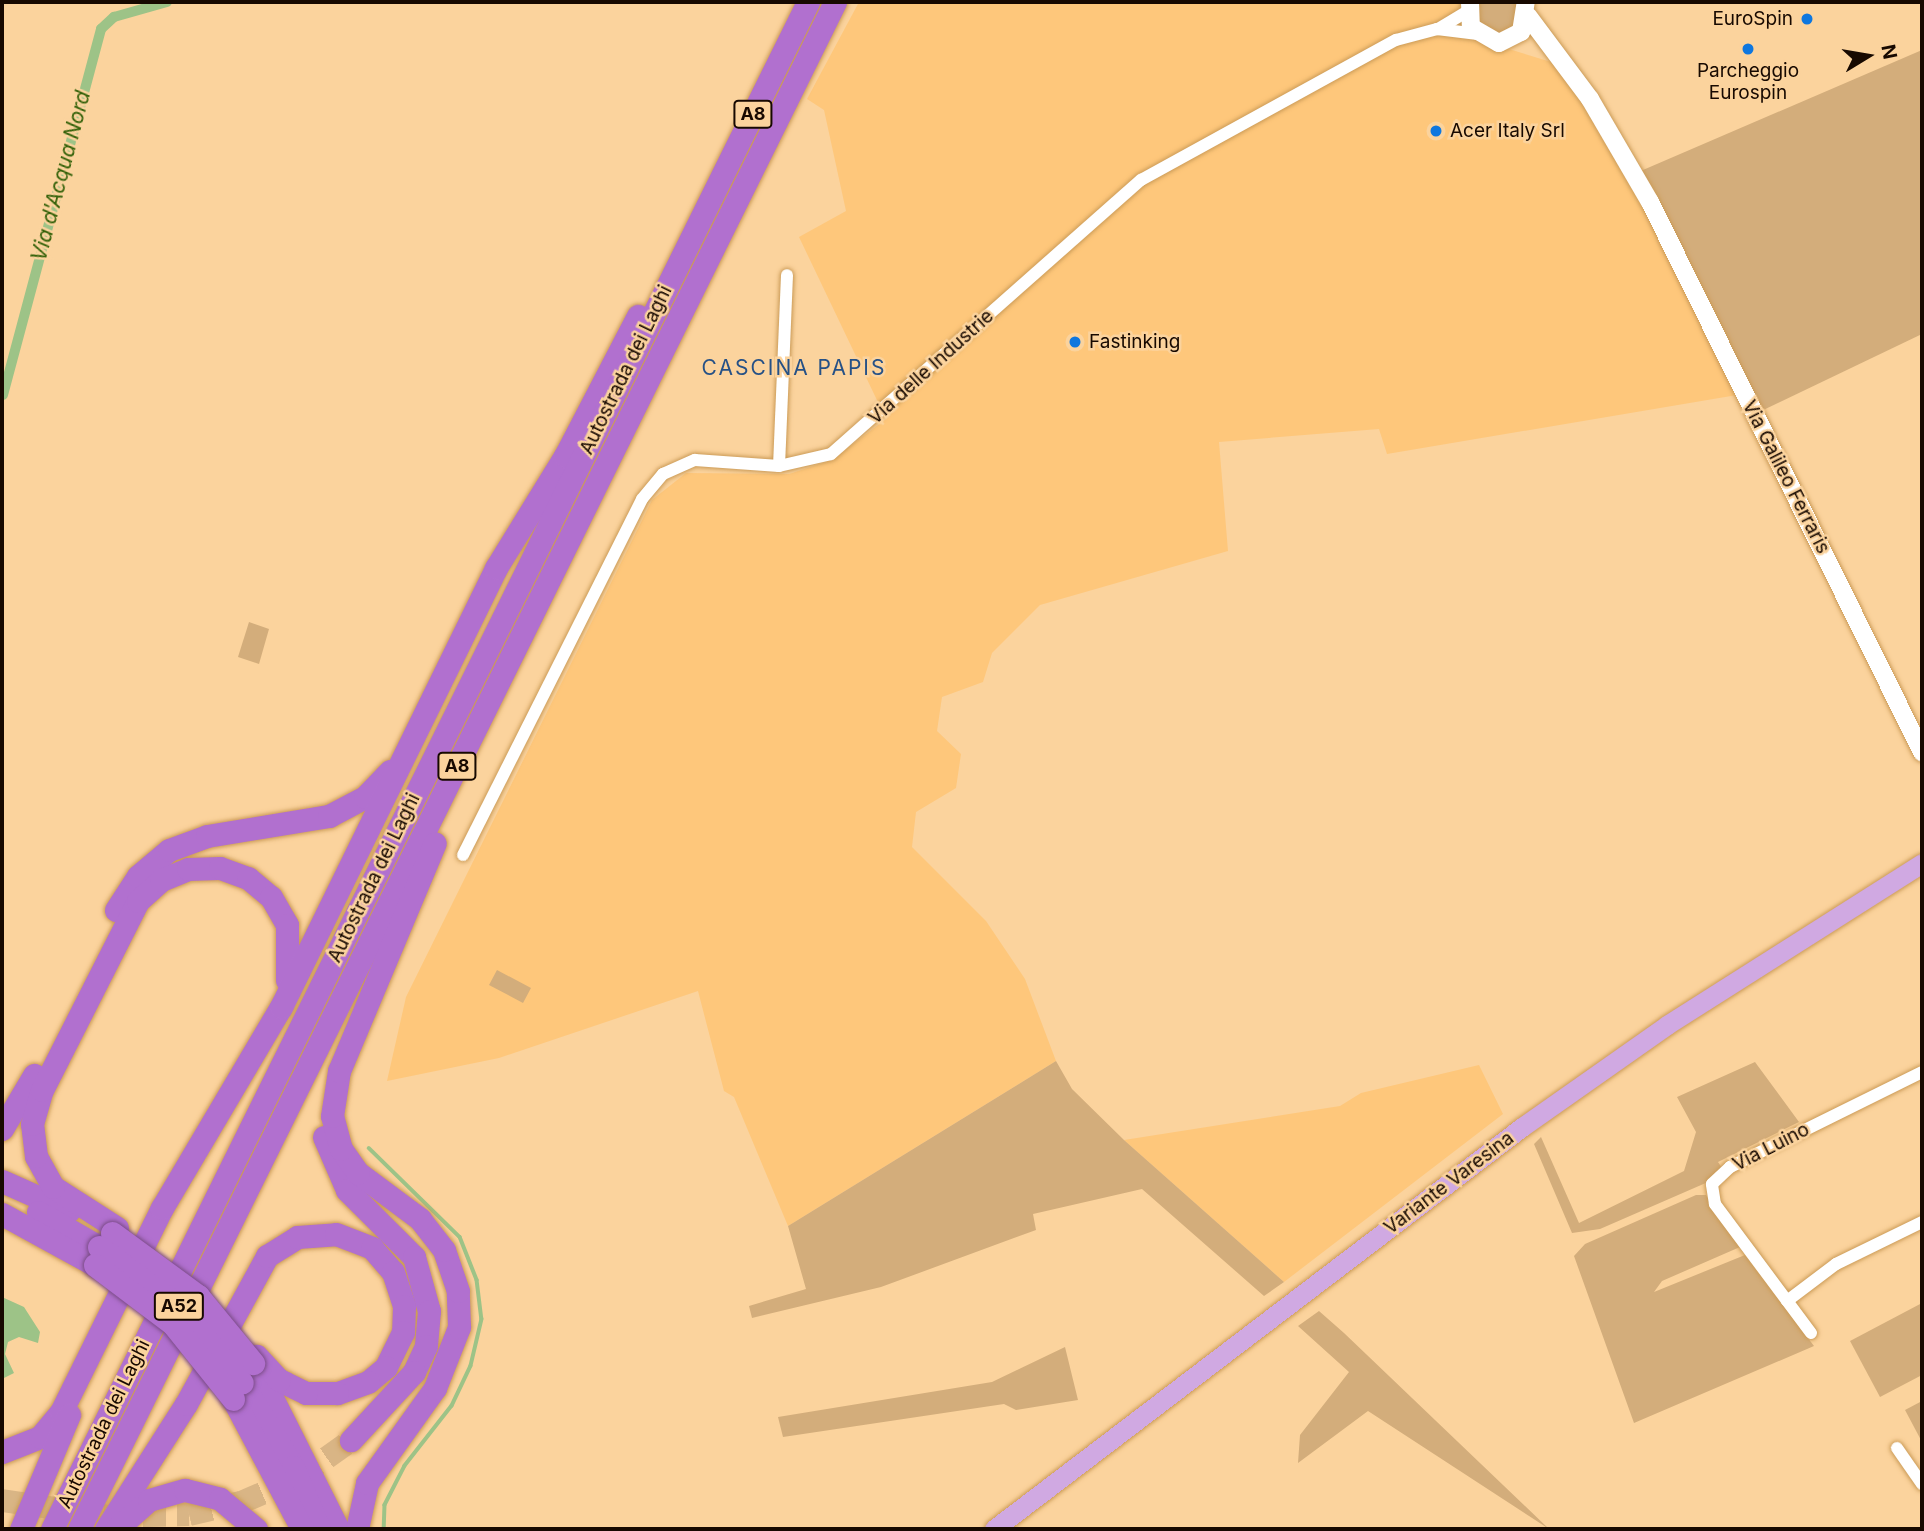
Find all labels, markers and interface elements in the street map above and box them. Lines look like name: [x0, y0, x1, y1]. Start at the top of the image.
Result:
place label: EuroSpin: [1712, 8, 1793, 30]
marker: EuroSpin: [1799, 11, 1815, 27]
north arrow: [1833, 21, 1903, 91]
marker: Parcheggio Eurospin: [1740, 41, 1756, 57]
text: N: [1876, 43, 1902, 61]
place label: Parcheggio Eurospin: [1697, 60, 1799, 104]
water label: Via d'Acqua Nord: [26, 88, 96, 264]
road number: A8: [732, 100, 774, 128]
place label: Acer Italy Srl: [1450, 120, 1565, 142]
marker: Acer Italy Srl: [1428, 123, 1444, 139]
street label: Autostrada dei Laghi: [575, 282, 677, 458]
street label: Via delle Industrie: [864, 305, 998, 429]
place label: Fastinking: [1089, 331, 1180, 353]
marker: Fastinking: [1067, 334, 1083, 350]
district label: CASCINA PAPIS: [703, 355, 885, 381]
street label: Via Galileo Ferraris: [1737, 396, 1835, 558]
road number: A8: [436, 752, 478, 780]
street label: Autostrada dei Laghi: [323, 790, 425, 966]
street label: Via Luino: [1729, 1118, 1813, 1176]
street label: Variante Varesina: [1380, 1127, 1518, 1239]
road number: A52: [153, 1292, 205, 1321]
street label: Autostrada dei Laghi: [53, 1336, 155, 1512]

